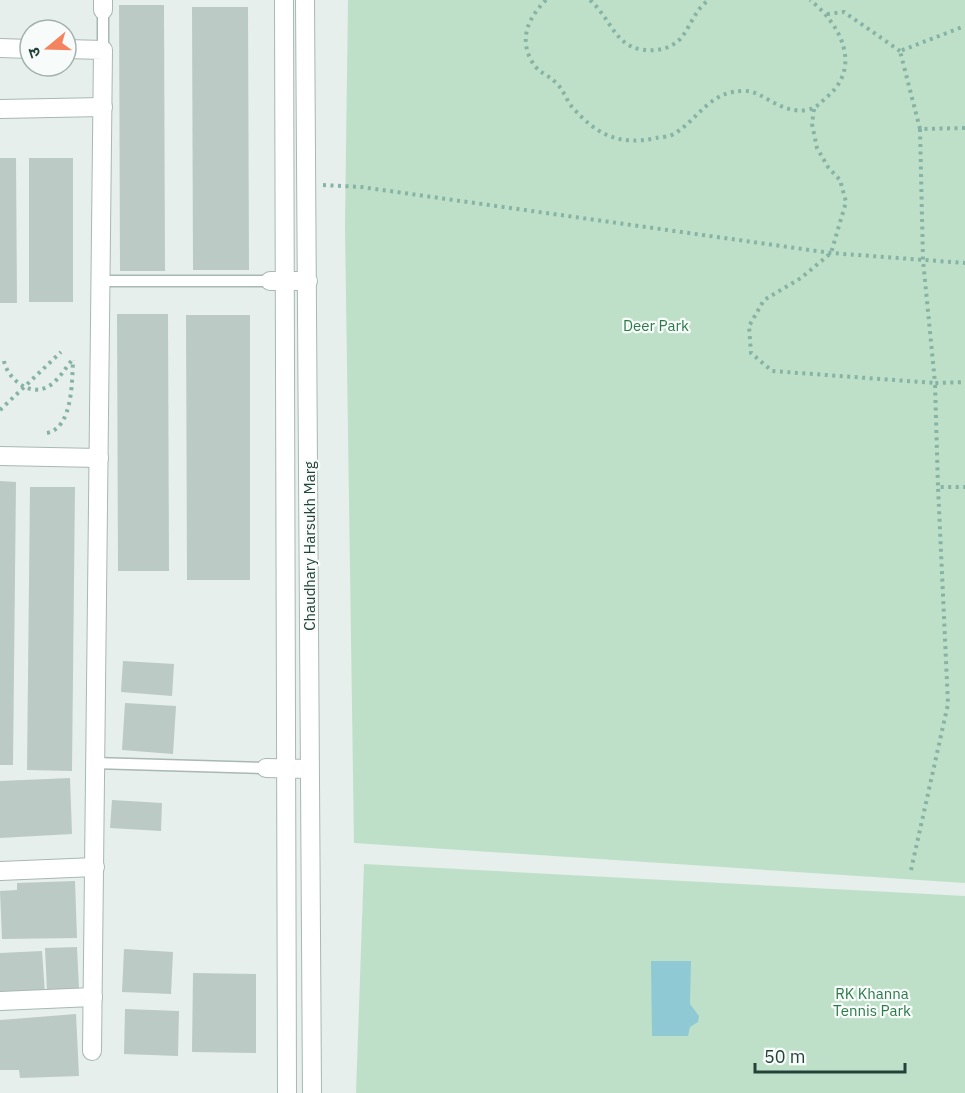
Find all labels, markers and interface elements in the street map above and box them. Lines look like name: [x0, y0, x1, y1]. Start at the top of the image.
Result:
north arrow: [18, 18, 78, 78]
text: उ: [23, 45, 45, 61]
park label: Deer Park: [623, 316, 689, 335]
street label: Chaudhary Harsukh Marg: [300, 461, 319, 631]
park label: RK Khanna Tennis Park: [833, 984, 911, 1020]
scale bar: [755, 1036, 905, 1074]
text: 50 m: [764, 1045, 806, 1068]

